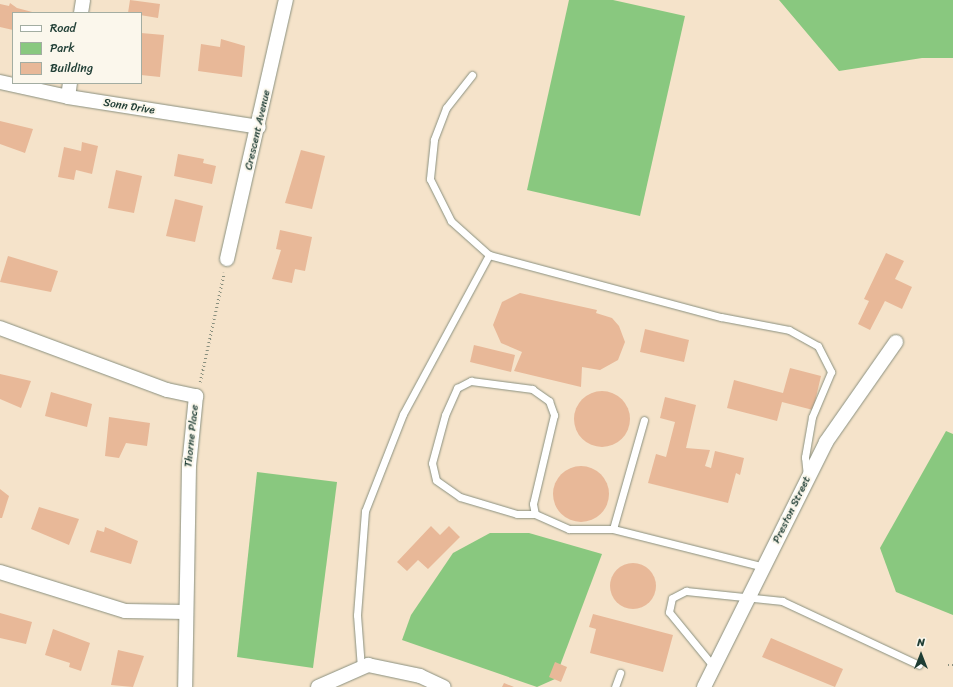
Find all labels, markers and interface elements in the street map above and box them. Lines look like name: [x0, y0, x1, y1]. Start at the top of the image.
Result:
legend: [12, 12, 142, 84]
text: Road: [50, 17, 76, 39]
text: Park: [50, 37, 75, 59]
text: Building: [50, 57, 93, 79]
street label: Crescent Avenue: [242, 89, 274, 171]
street label: Sonn Drive: [102, 96, 156, 118]
street label: Thorne Place: [182, 404, 202, 468]
street label: Preston Street: [770, 474, 814, 546]
text: N: [917, 633, 925, 652]
north arrow: [901, 635, 941, 675]

